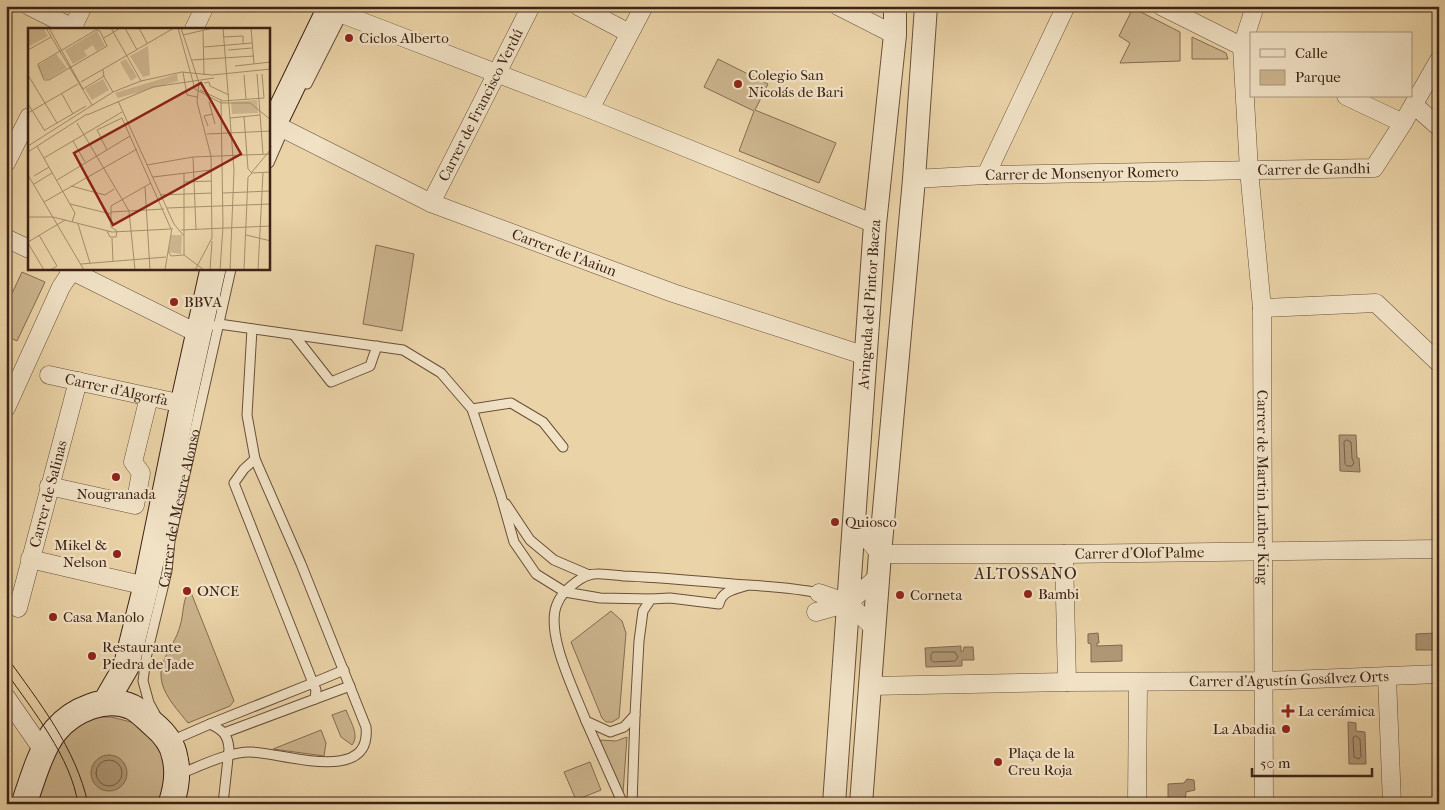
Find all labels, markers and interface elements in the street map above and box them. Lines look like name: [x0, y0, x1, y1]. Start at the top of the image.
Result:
street label: Carrer de Francisco Verdú: [435, 25, 527, 184]
inset map: [28, 28, 270, 270]
place label: Ciclos Alberto: [359, 29, 449, 47]
marker: Ciclos Alberto: [343, 32, 355, 44]
legend: [1250, 32, 1412, 98]
text: Calle: [1295, 44, 1328, 62]
place label: Colegio San Nicolás de Bari: [748, 66, 844, 101]
text: Parque: [1295, 68, 1341, 86]
marker: Colegio San Nicolás de Bari: [732, 78, 744, 90]
street label: Carrer de Gandhi: [1257, 159, 1371, 179]
street label: Carrer de Monsenyor Romero: [985, 163, 1179, 184]
street label: Avinguda del Pintor Baeza: [854, 217, 885, 391]
street label: Carrer de l'Aaiun: [509, 225, 619, 280]
place label: BBVA: [184, 293, 222, 311]
marker: BBVA: [168, 296, 180, 308]
street label: Carrer d'Algorfa: [63, 370, 171, 410]
street label: Carrer de Martin Luther King: [1253, 390, 1272, 586]
street label: Carrer del Mestre Alonso: [154, 427, 204, 590]
street label: Carrer de Salinas: [25, 438, 71, 549]
marker: Nougranada: [110, 471, 122, 483]
place label: Nougranada: [76, 485, 157, 503]
place label: Quiosco: [845, 513, 897, 531]
marker: Quiosco: [829, 516, 841, 528]
place label: Mikel & Nelson: [54, 536, 107, 571]
street label: Carrer d'Olof Palme: [1075, 543, 1205, 563]
marker: Mikel & Nelson: [111, 548, 123, 560]
district label: ALTOSSANO: [973, 564, 1078, 583]
place label: ONCE: [197, 582, 239, 600]
marker: ONCE: [181, 585, 193, 597]
place label: Bambi: [1038, 585, 1080, 603]
place label: Corneta: [910, 586, 963, 604]
marker: Bambi: [1022, 588, 1034, 600]
marker: Corneta: [894, 589, 906, 601]
place label: Casa Manolo: [63, 608, 145, 626]
marker: Casa Manolo: [47, 611, 59, 623]
place label: Restaurante Piedra de Jade: [102, 638, 195, 673]
marker: Restaurante Piedra de Jade: [86, 650, 98, 662]
street label: Carrer d'Agustín Gosálvez Orts: [1189, 667, 1390, 690]
place label: La cerámica: [1298, 702, 1376, 720]
marker: La cerámica: [1282, 705, 1294, 717]
place label: La Abadia: [1213, 720, 1277, 738]
marker: La Abadia: [1280, 723, 1292, 735]
place label: Plaça de la Creu Roja: [1008, 744, 1076, 779]
scale bar: [1252, 745, 1372, 777]
text: 50 m: [1260, 754, 1291, 772]
marker: Plaça de la Creu Roja: [992, 756, 1004, 768]

